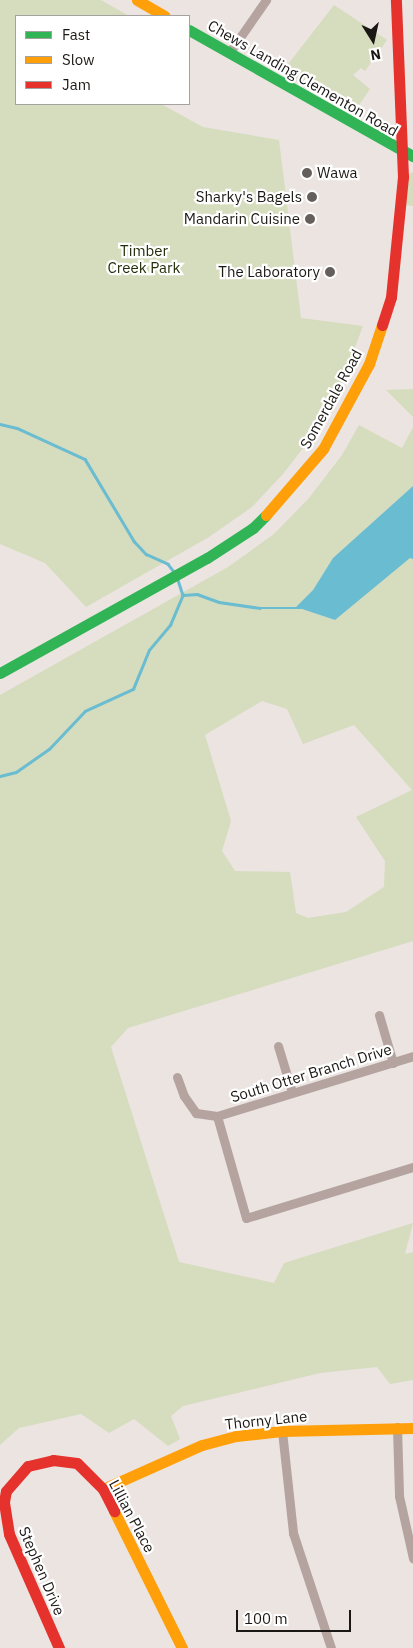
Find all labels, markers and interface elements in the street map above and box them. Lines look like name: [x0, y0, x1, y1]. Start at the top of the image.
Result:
legend: [15, 15, 190, 105]
north arrow: [348, 15, 398, 65]
street label: Chews Landing Clementon Road: [205, 16, 401, 140]
text: Fast: [62, 25, 90, 44]
text: N: [369, 45, 382, 65]
text: Slow: [62, 50, 95, 69]
text: Jam: [62, 75, 91, 94]
place label: Wawa: [317, 164, 358, 182]
marker: Wawa: [301, 167, 313, 179]
place label: Sharky's Bagels: [196, 188, 302, 206]
marker: Sharky's Bagels: [306, 191, 318, 203]
place label: Mandarin Cuisine: [184, 210, 300, 228]
marker: Mandarin Cuisine: [304, 213, 316, 225]
park label: Timber Creek Park: [107, 241, 181, 276]
place label: The Laboratory: [218, 263, 320, 281]
marker: The Laboratory: [324, 266, 336, 278]
street label: Somerdale Road: [296, 346, 366, 452]
street label: South Otter Branch Drive: [228, 1040, 394, 1106]
street label: Thorny Lane: [224, 1407, 308, 1433]
street label: Lillian Place: [105, 1476, 159, 1556]
street label: Stephen Drive: [15, 1524, 69, 1618]
scale bar: [238, 1600, 353, 1632]
text: 100 m: [244, 1609, 288, 1628]

